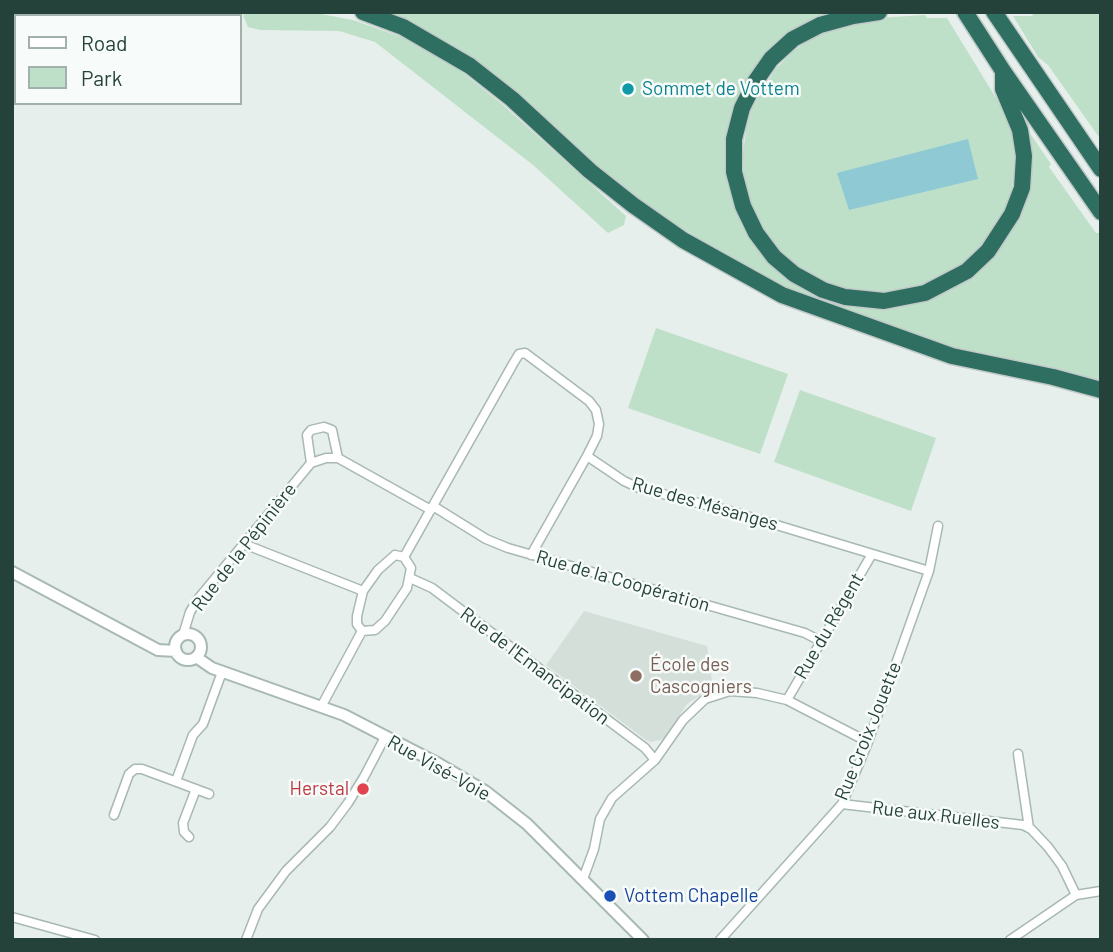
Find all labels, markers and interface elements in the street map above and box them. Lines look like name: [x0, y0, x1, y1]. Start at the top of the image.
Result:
legend: [14, 14, 242, 105]
text: Road: [81, 30, 127, 55]
text: Park: [81, 65, 122, 90]
place label: Sommet de Vottem: [642, 78, 800, 100]
marker: Sommet de Vottem: [620, 81, 636, 97]
street label: Rue des Mésanges: [629, 472, 781, 536]
street label: Rue de la Pépinière: [187, 478, 301, 616]
street label: Rue de la Coopération: [534, 545, 712, 617]
street label: Rue du Régent: [789, 569, 869, 683]
street label: Rue de l'Emancipation: [456, 602, 614, 730]
place label: École des Cascogniers: [650, 654, 752, 698]
street label: Rue Croix Jouette: [830, 658, 906, 804]
marker: École des Cascogniers: [628, 668, 644, 684]
street label: Rue Visé-Voie: [384, 730, 494, 806]
place label: Herstal: [289, 778, 349, 800]
marker: Herstal: [355, 781, 371, 797]
street label: Rue aux Ruelles: [871, 796, 1001, 834]
place label: Vottem Chapelle: [624, 885, 759, 907]
marker: Vottem Chapelle: [602, 888, 618, 904]

